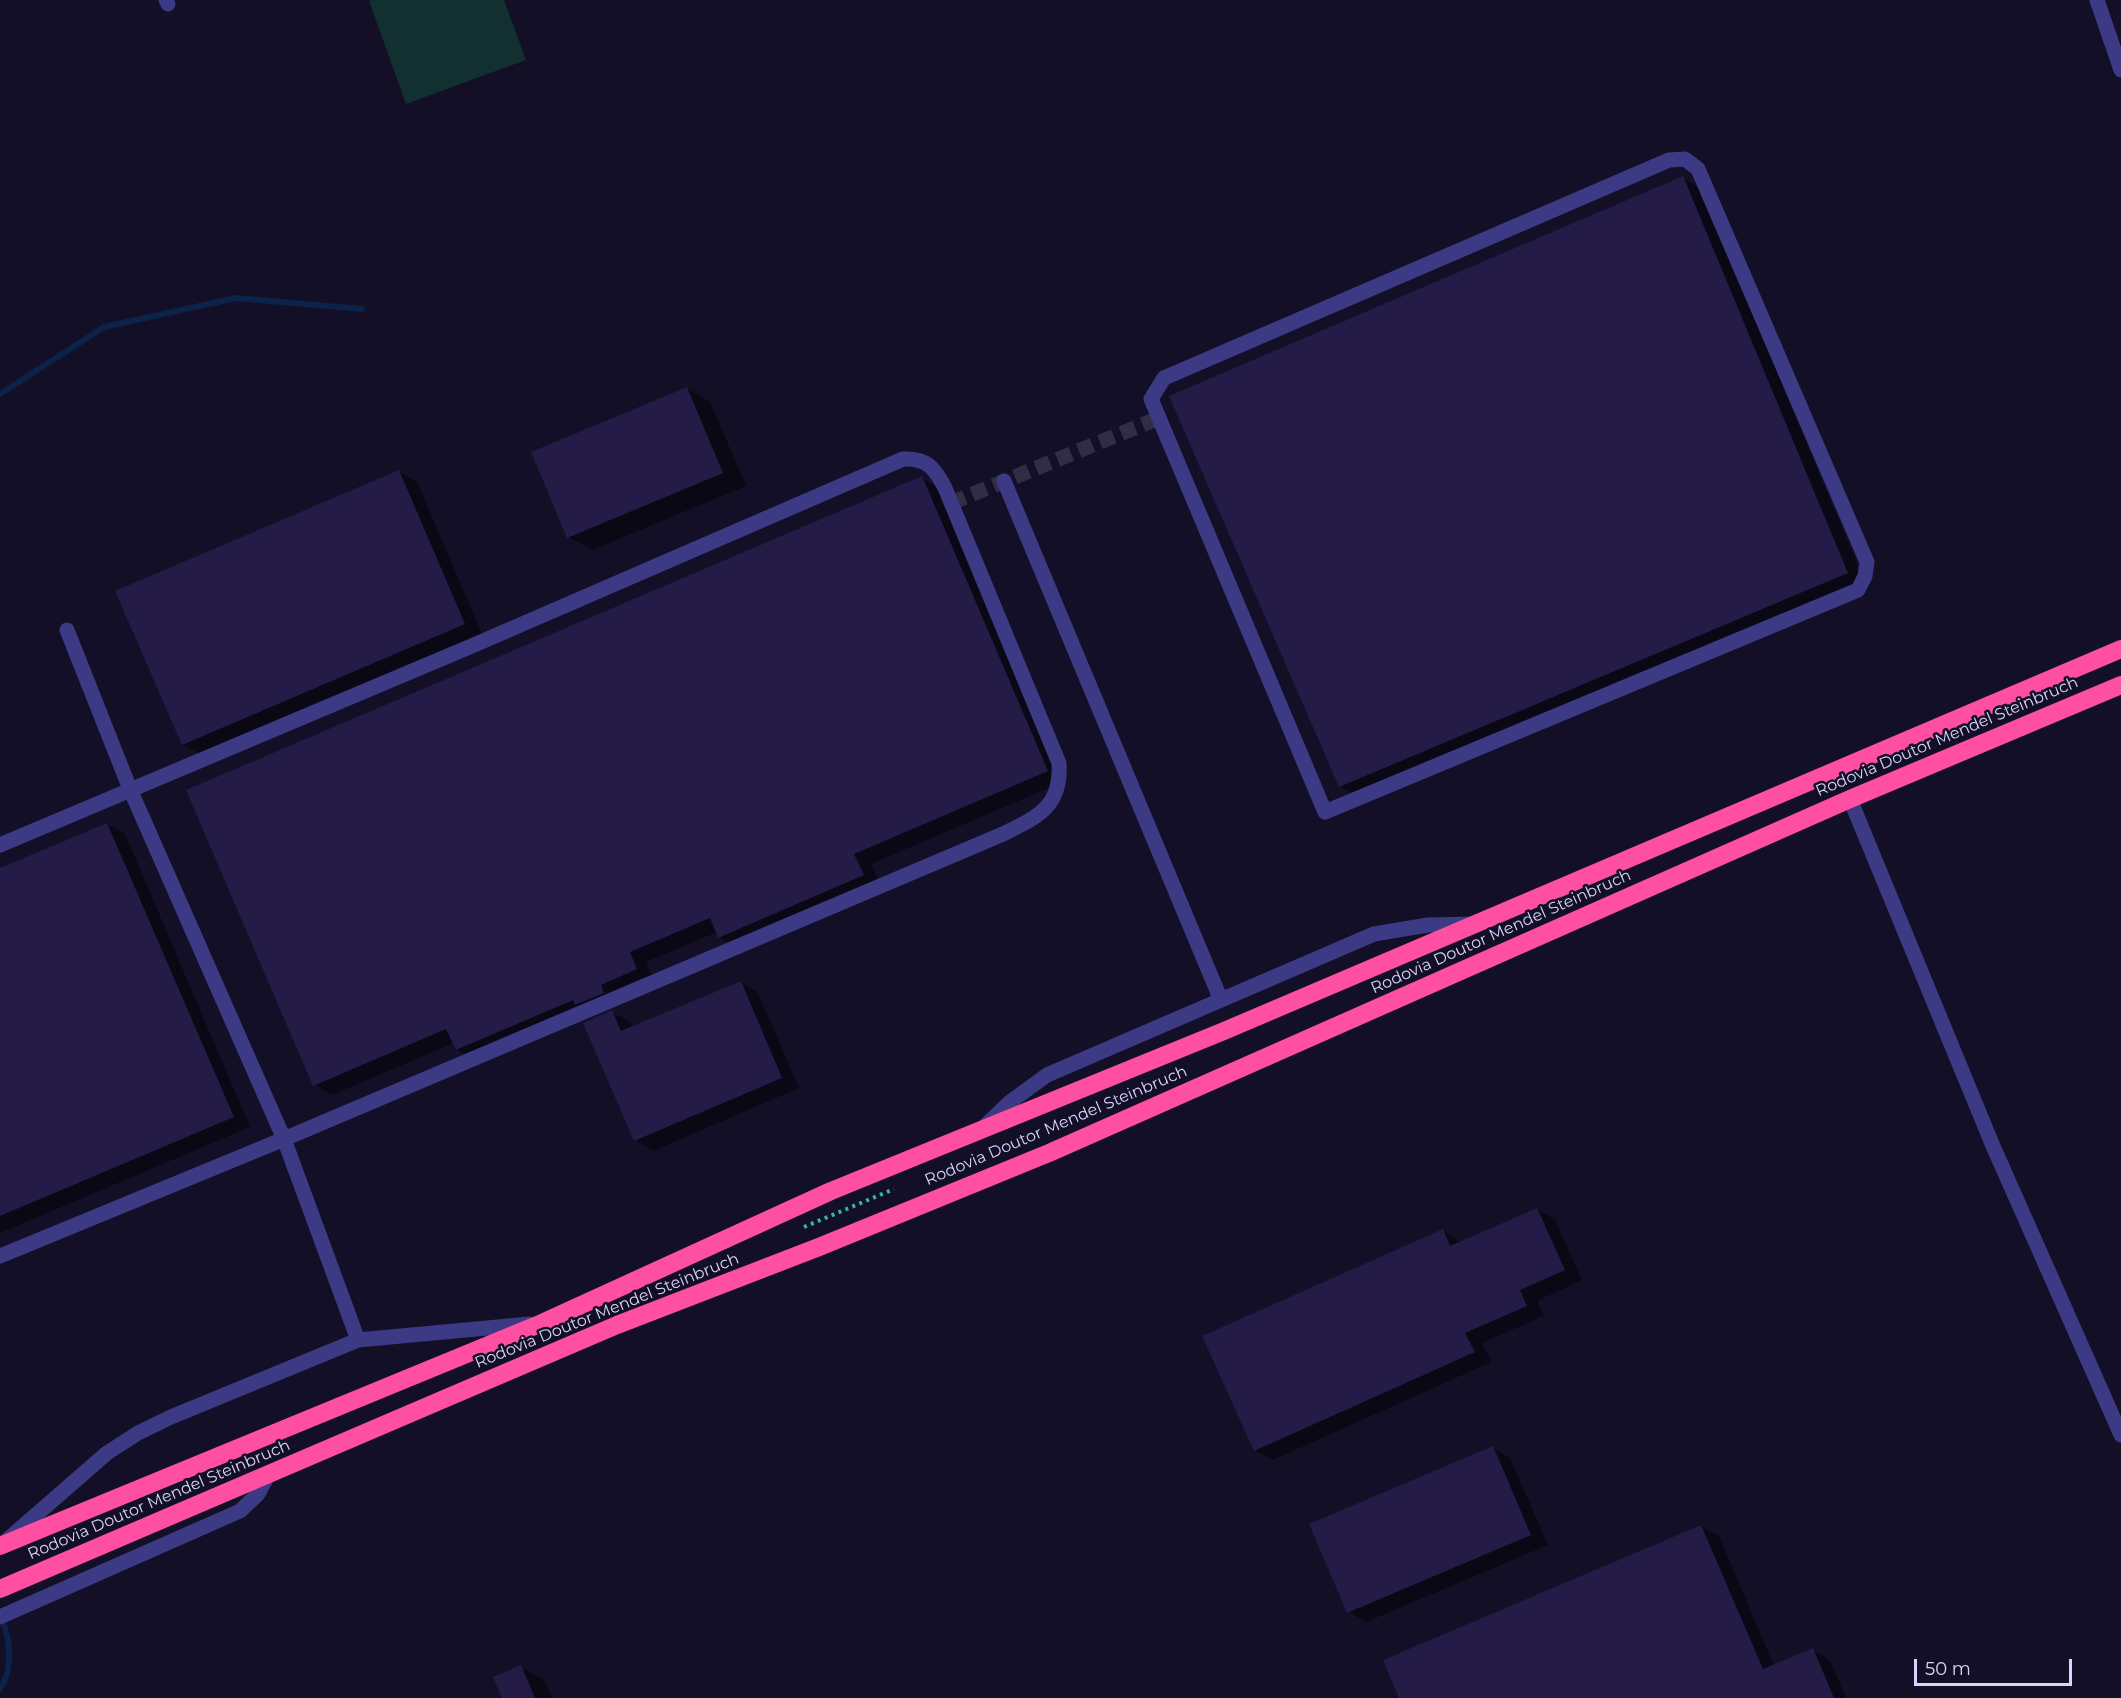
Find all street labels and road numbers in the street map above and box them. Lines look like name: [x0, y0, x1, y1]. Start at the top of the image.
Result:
street label: Rodovia Doutor Mendel Steinbruch: [1813, 673, 2081, 801]
street label: Rodovia Doutor Mendel Steinbruch: [1368, 866, 1634, 998]
street label: Rodovia Doutor Mendel Steinbruch: [922, 1062, 1190, 1190]
street label: Rodovia Doutor Mendel Steinbruch: [472, 1249, 742, 1373]
street label: Rodovia Doutor Mendel Steinbruch: [25, 1436, 293, 1564]

